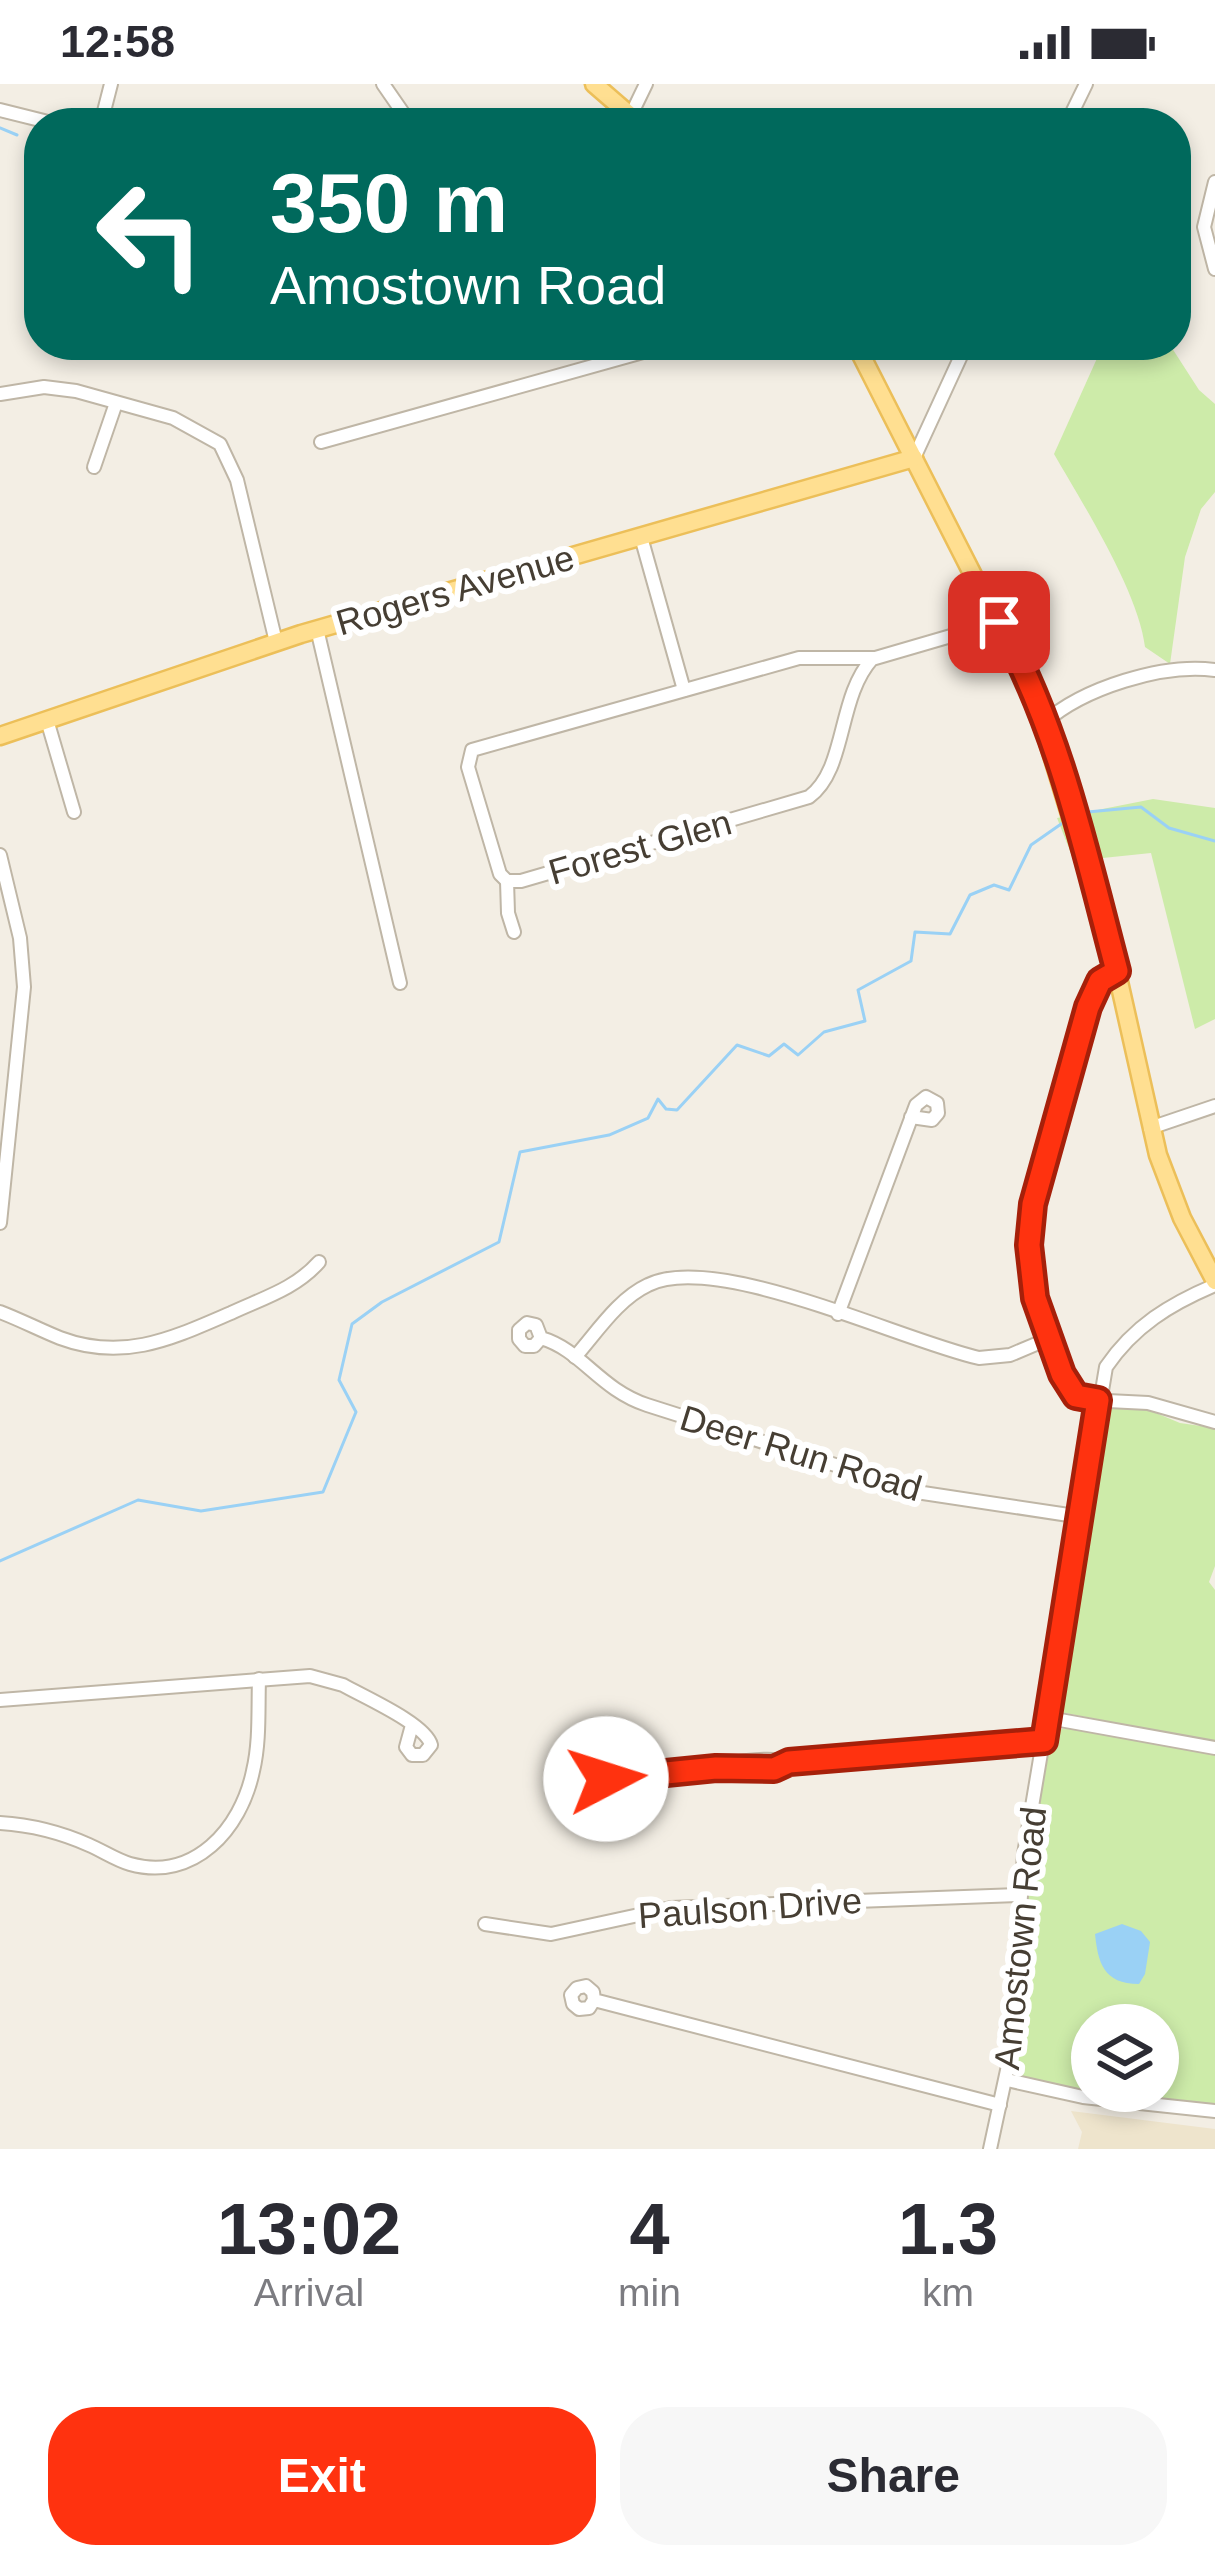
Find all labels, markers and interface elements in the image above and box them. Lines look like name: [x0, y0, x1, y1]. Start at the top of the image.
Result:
text: 12:58: [60, 16, 175, 67]
icon: left: [72, 156, 228, 312]
text: 350 m: [270, 156, 508, 250]
text: Amostown Road: [270, 255, 666, 315]
street label: Rogers Avenue: [331, 536, 579, 644]
pin: [948, 571, 1050, 673]
icon: arrive: [966, 589, 1032, 655]
street label: Forest Glen: [544, 801, 736, 893]
street label: Deer Run Road: [675, 1397, 927, 1509]
position arrow: [543, 1716, 669, 1842]
street label: Amostown Road: [986, 1805, 1054, 2071]
street label: Paulson Drive: [637, 1880, 863, 1936]
map controls: [1071, 2004, 1179, 2112]
button: layers: [1071, 2004, 1179, 2112]
text: 13:02: [217, 2189, 401, 2269]
text: 4: [629, 2189, 670, 2269]
text: 1.3: [898, 2189, 998, 2269]
text: Arrival: [254, 2271, 364, 2314]
text: min: [618, 2271, 681, 2314]
text: km: [922, 2271, 974, 2314]
button: Exit: [48, 2407, 596, 2545]
button: Share: [620, 2407, 1167, 2545]

